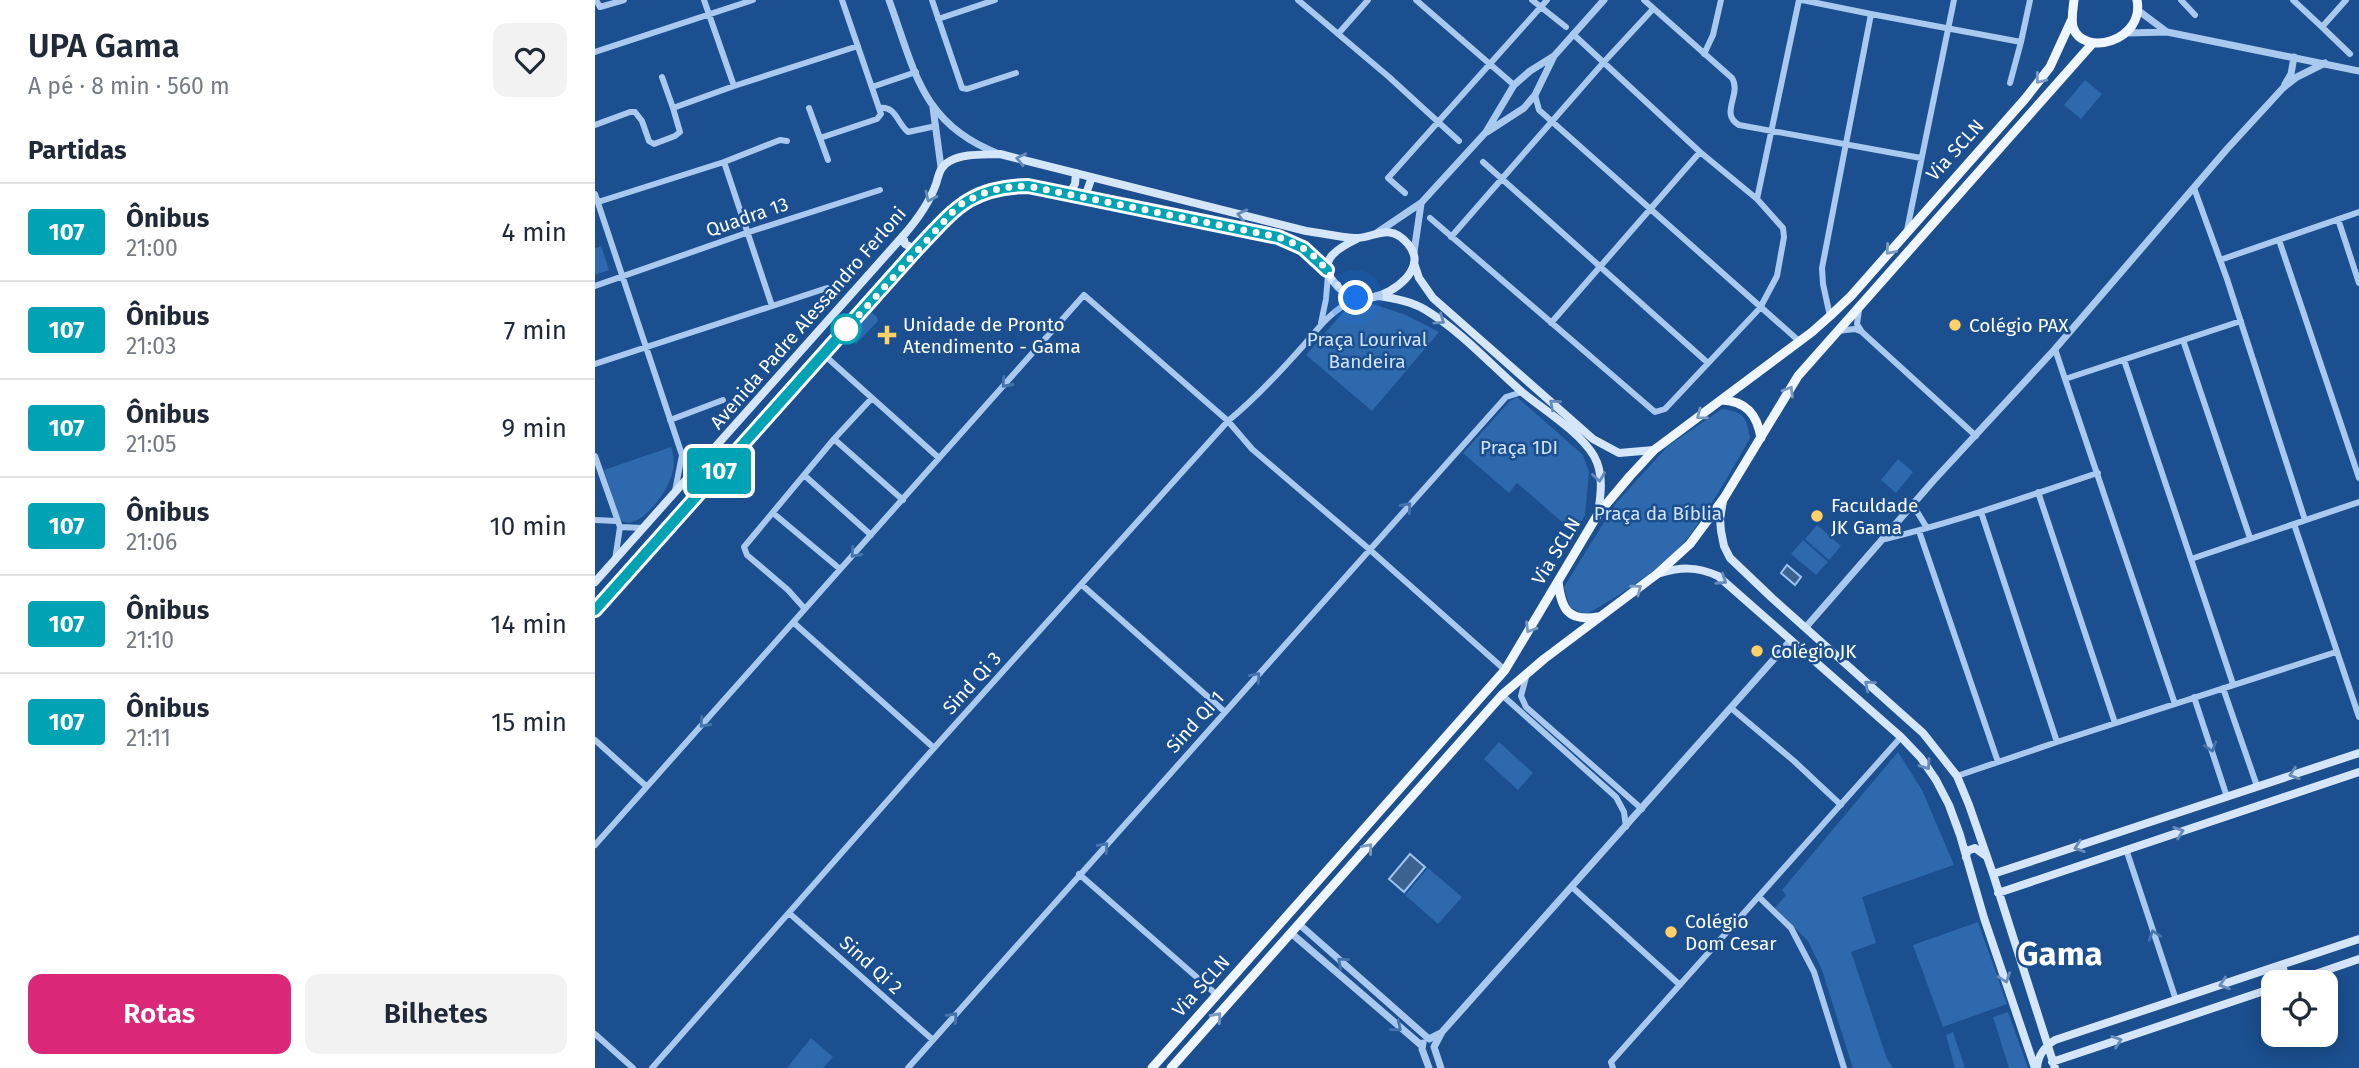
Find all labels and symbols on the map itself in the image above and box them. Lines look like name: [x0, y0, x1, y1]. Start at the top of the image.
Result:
one-way arrow: [2036, 71, 2049, 84]
street label: Via SCLN: [1921, 115, 1989, 185]
one-way arrow: [1016, 153, 1028, 167]
one-way arrow: [924, 190, 938, 202]
street label: Quadra 13: [703, 192, 791, 242]
street label: Avenida Padre Alessandro Ferloni: [705, 202, 911, 434]
one-way arrow: [1236, 209, 1248, 223]
one-way arrow: [1886, 242, 1898, 255]
your location: [1338, 280, 1373, 315]
one-way arrow: [1433, 312, 1446, 325]
place label: Unidade de Pronto Atendimento - Gama: [903, 313, 1081, 358]
unlabelled marker: [831, 314, 861, 344]
place label: Colégio PAX: [1969, 314, 2069, 337]
marker: Colégio PAX: [1947, 317, 1963, 333]
marker: Unidade de Pronto Atendimento - Gama: [877, 325, 897, 345]
park label: Praça Lourival Bandeira: [1307, 328, 1428, 373]
one-way arrow: [1002, 375, 1015, 388]
one-way arrow: [1780, 386, 1793, 399]
one-way arrow: [1549, 400, 1562, 413]
one-way arrow: [1696, 407, 1709, 419]
park label: Praça 1DI: [1480, 436, 1558, 459]
line badge: 107: [679, 448, 759, 494]
one-way arrow: [1592, 471, 1607, 483]
place label: Faculdade JK Gama: [1831, 494, 1918, 539]
park label: Praça da Bíblia: [1594, 502, 1722, 525]
one-way arrow: [1399, 503, 1411, 516]
marker: Faculdade JK Gama: [1809, 508, 1825, 524]
street label: Via SCLN: [1527, 513, 1585, 589]
one-way arrow: [851, 545, 863, 558]
one-way arrow: [1714, 571, 1727, 584]
one-way arrow: [1629, 585, 1642, 597]
one-way arrow: [1525, 621, 1538, 633]
place label: Colégio JK: [1771, 640, 1857, 663]
marker: Colégio JK: [1749, 643, 1765, 659]
street label: Sind Qi 3: [938, 647, 1006, 719]
one-way arrow: [1248, 672, 1260, 685]
one-way arrow: [1864, 681, 1877, 693]
street label: Sind QI 1: [1161, 686, 1229, 758]
one-way arrow: [699, 715, 712, 728]
one-way arrow: [2203, 741, 2217, 753]
one-way arrow: [1918, 757, 1930, 770]
one-way arrow: [2288, 766, 2300, 781]
one-way arrow: [2173, 826, 2185, 841]
one-way arrow: [2073, 839, 2085, 853]
one-way arrow: [1096, 842, 1108, 855]
one-way arrow: [1360, 843, 1372, 856]
place label: Colégio Dom Cesar: [1685, 910, 1777, 955]
marker: Colégio Dom Cesar: [1663, 924, 1679, 940]
one-way arrow: [2148, 930, 2162, 942]
street label: Sind Qi 2: [835, 931, 907, 999]
district label: Gama: [2017, 934, 2103, 974]
street label: Via SCLN: [1167, 951, 1235, 1021]
one-way arrow: [1337, 958, 1350, 970]
one-way arrow: [1997, 971, 2011, 983]
one-way arrow: [2219, 975, 2231, 990]
one-way arrow: [945, 1012, 957, 1025]
one-way arrow: [1208, 1012, 1221, 1025]
one-way arrow: [1390, 1018, 1402, 1031]
one-way arrow: [2111, 1034, 2123, 1049]

